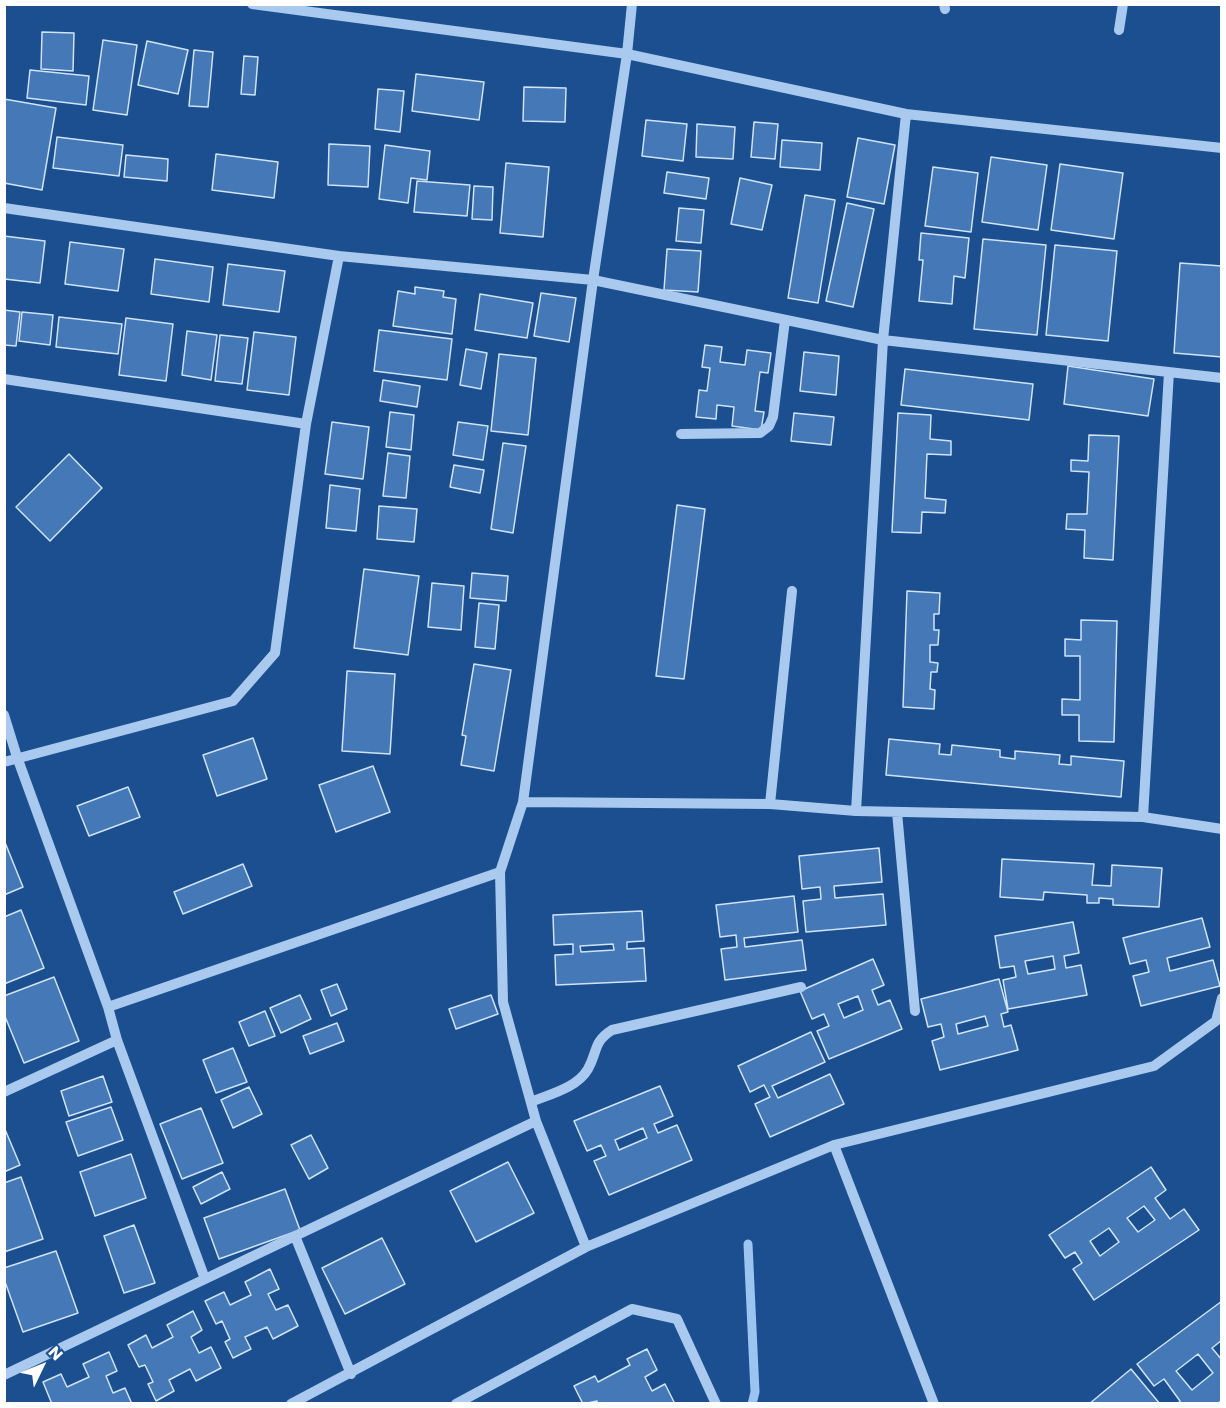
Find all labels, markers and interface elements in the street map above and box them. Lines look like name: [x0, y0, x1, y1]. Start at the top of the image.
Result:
north arrow: [12, 1336, 72, 1396]
text: N: [43, 1341, 68, 1366]

